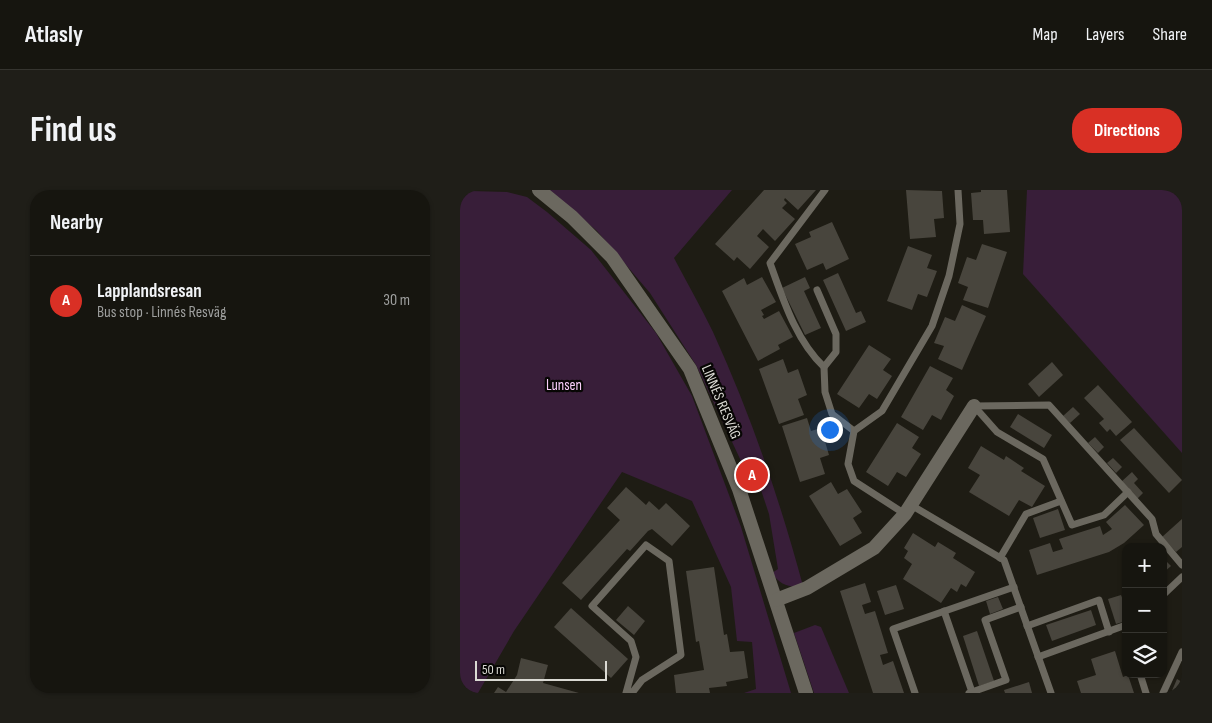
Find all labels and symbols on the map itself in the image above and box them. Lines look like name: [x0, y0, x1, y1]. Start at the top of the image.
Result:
street label: LINNÉS RESVÄG: [697, 362, 745, 442]
park label: Lunsen: [546, 376, 582, 395]
your location: [817, 417, 843, 443]
pin: A: [736, 456, 768, 494]
scale bar: [475, 658, 608, 681]

